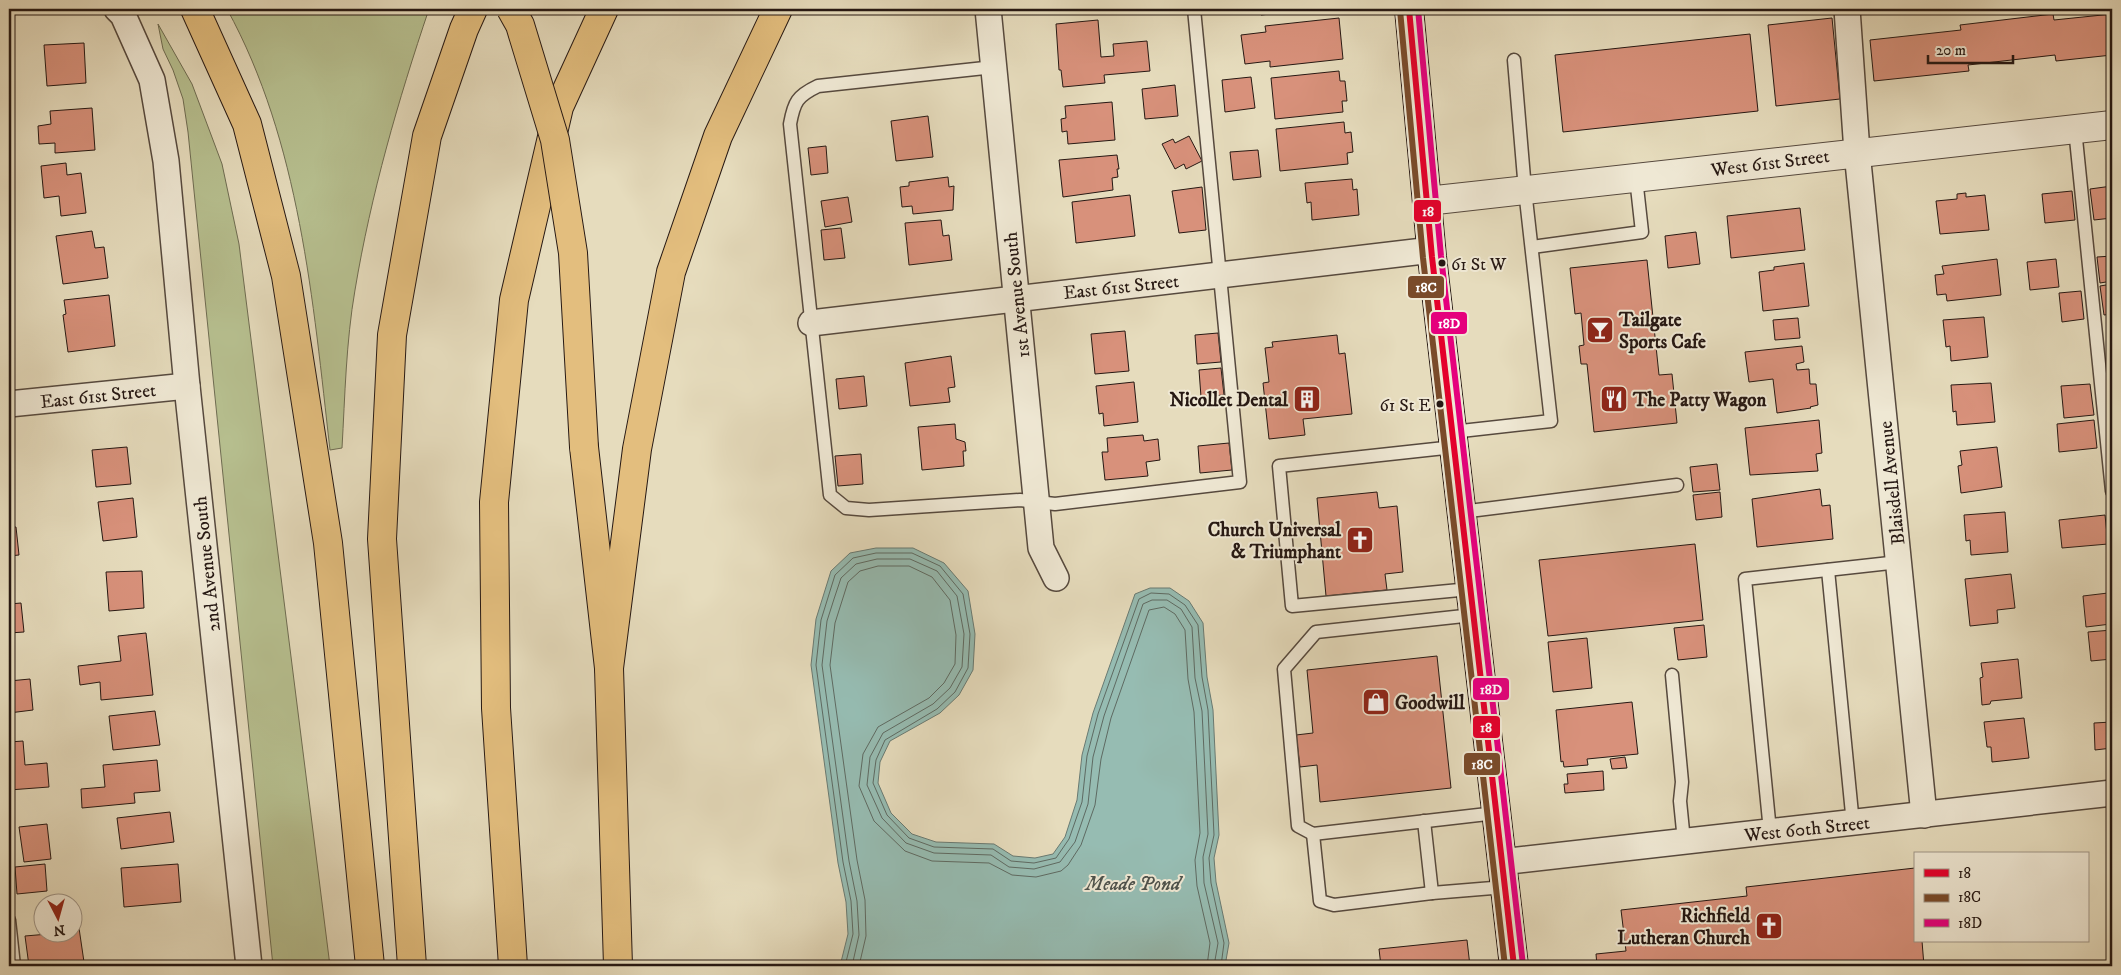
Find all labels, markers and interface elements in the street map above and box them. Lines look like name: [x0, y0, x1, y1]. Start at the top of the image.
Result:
scale bar: [1928, 32, 2014, 64]
text: 20 m: [1936, 41, 1966, 60]
street label: West 61st Street: [1709, 145, 1831, 182]
line badge: 18: [1413, 199, 1442, 223]
text: 18: [1422, 203, 1434, 221]
street label: 1st Avenue South: [999, 231, 1036, 359]
place label: 61 St W: [1451, 254, 1507, 276]
marker: 61 St W: [1437, 258, 1447, 268]
street label: East 61st Street: [1062, 270, 1180, 305]
line badge: 18C: [1407, 275, 1445, 299]
text: 18C: [1415, 279, 1437, 297]
place label: Tailgate Sports Cafe: [1618, 309, 1706, 354]
line badge: 18D: [1430, 311, 1468, 335]
text: 18D: [1438, 315, 1461, 333]
bar icon: Tailgate Sports Cafe: [1585, 315, 1615, 345]
street label: East 61st Street: [39, 379, 157, 414]
building icon: Nicollet Dental: [1292, 384, 1322, 414]
restaurant icon: The Patty Wagon: [1599, 384, 1629, 414]
place label: Nicollet Dental: [1170, 389, 1288, 412]
place label: The Patty Wagon: [1632, 389, 1767, 412]
place label: 61 St E: [1379, 395, 1431, 417]
marker: 61 St E: [1435, 399, 1445, 409]
street label: Blaisdell Avenue: [1875, 420, 1910, 546]
street label: 2nd Avenue South: [189, 495, 226, 633]
place label: Church Universal & Triumphant: [1208, 519, 1342, 564]
church icon: Church Universal & Triumphant: [1345, 525, 1375, 555]
line badge: 18D: [1472, 677, 1510, 701]
text: 18D: [1480, 681, 1503, 699]
shop icon: Goodwill: [1361, 687, 1391, 717]
place label: Goodwill: [1395, 692, 1465, 715]
line badge: 18: [1472, 715, 1501, 739]
text: 18: [1480, 719, 1492, 737]
line badge: 18C: [1463, 752, 1501, 776]
text: 18C: [1471, 756, 1493, 774]
street label: West 60th Street: [1742, 811, 1871, 848]
legend: [1914, 852, 2088, 942]
text: 18: [1958, 864, 1971, 883]
water label: Meade Pond: [1084, 872, 1184, 897]
text: 18C: [1958, 888, 1981, 907]
north arrow: [32, 892, 82, 942]
place label: Richfield Lutheran Church: [1617, 905, 1751, 950]
church icon: Richfield Lutheran Church: [1754, 911, 1784, 941]
text: 18D: [1958, 914, 1982, 933]
text: N: [52, 920, 66, 940]

